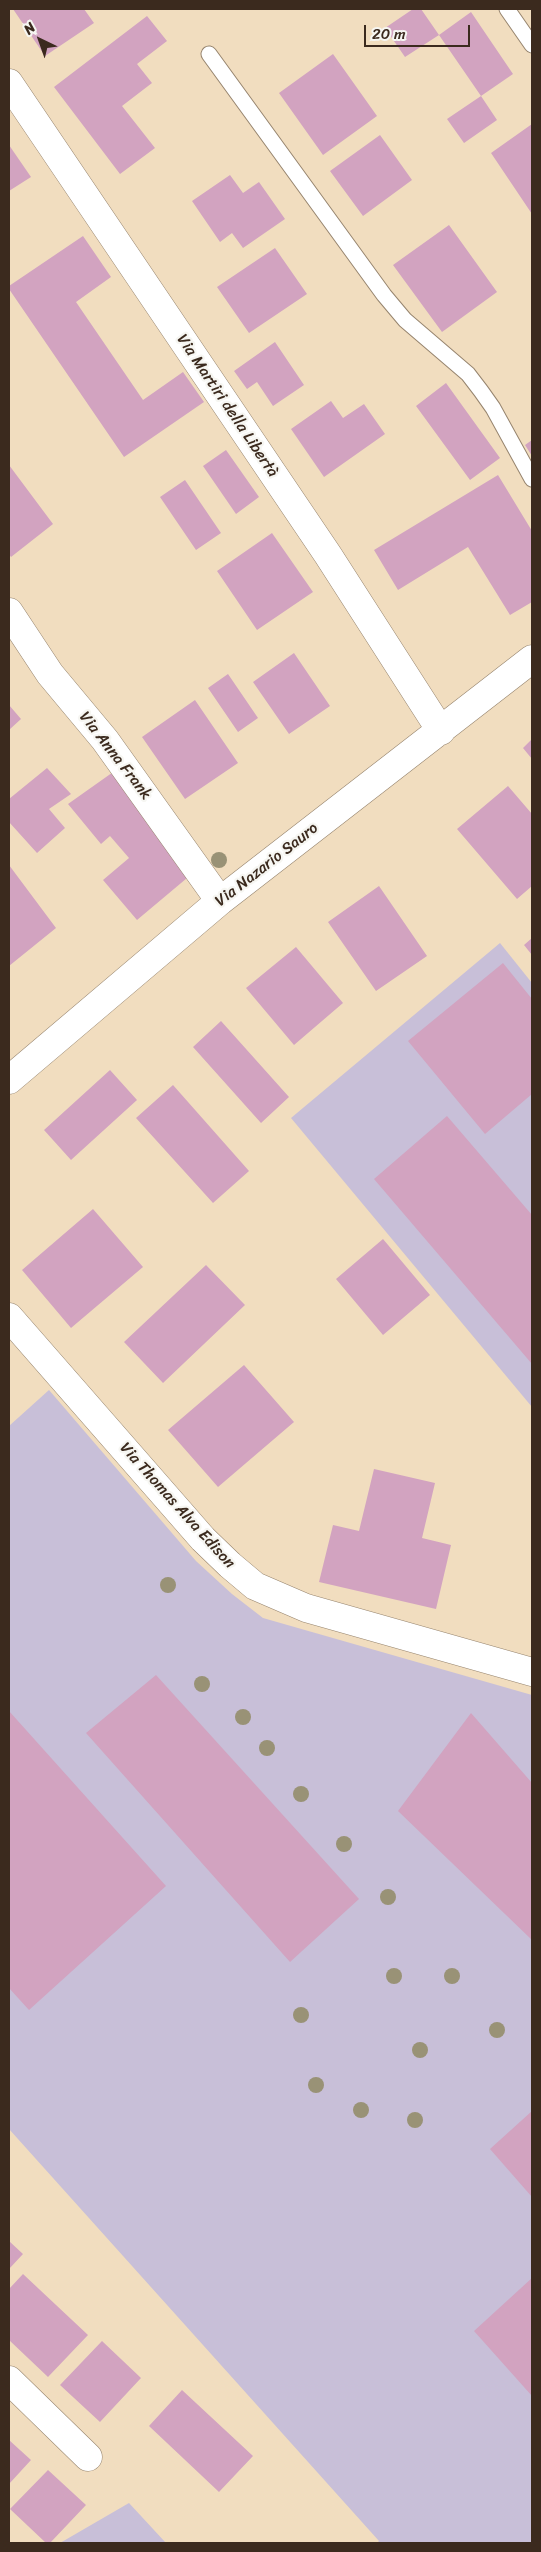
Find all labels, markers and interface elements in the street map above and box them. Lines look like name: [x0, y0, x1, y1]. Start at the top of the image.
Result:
north arrow: [15, 15, 65, 65]
scale bar: [366, 15, 472, 47]
text: N: [18, 16, 42, 41]
text: 20 m: [372, 21, 406, 47]
street label: Via Martiri della Libertà: [172, 331, 282, 481]
street label: Via Anna Frank: [75, 708, 155, 804]
street label: Via Nazario Sauro: [212, 819, 322, 911]
street label: Via Thomas Alva Edison: [115, 1439, 239, 1573]

